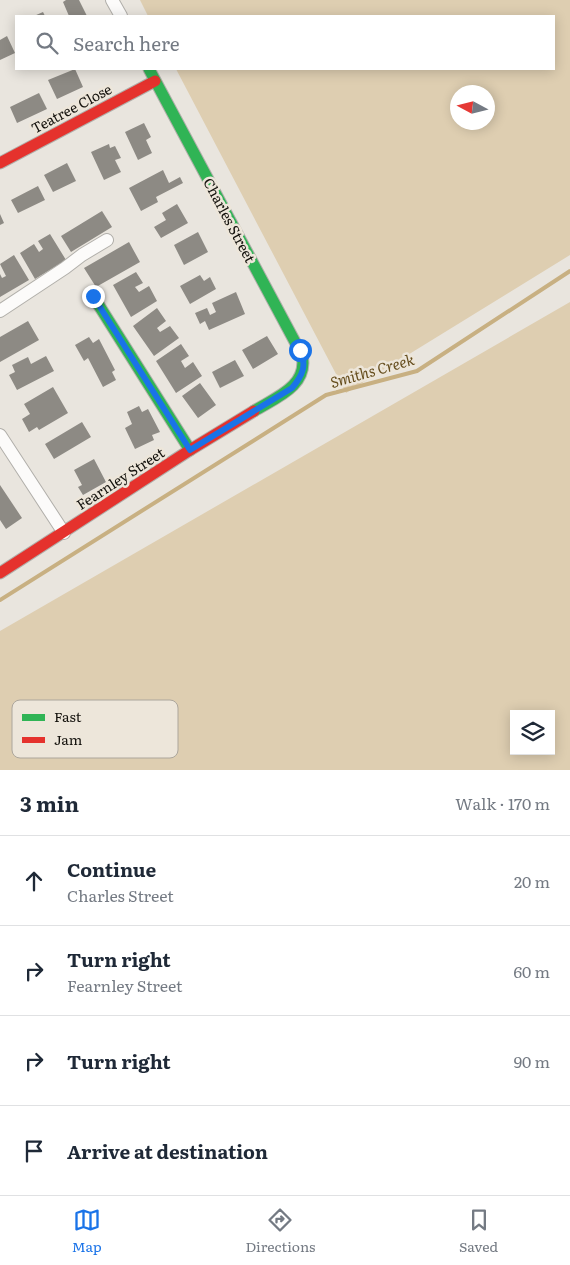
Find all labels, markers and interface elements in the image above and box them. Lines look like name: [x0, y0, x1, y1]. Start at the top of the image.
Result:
search box: [15, 15, 555, 70]
icon: search: [33, 29, 61, 57]
text: Search here: [73, 29, 180, 57]
street label: Teatree Close: [27, 78, 115, 138]
north arrow: [450, 85, 495, 130]
street label: Charles Street: [199, 174, 261, 266]
route end: [82, 285, 105, 308]
route start: [289, 339, 312, 362]
water label: Smiths Creek: [327, 347, 417, 393]
street label: Fearnley Street: [72, 442, 168, 514]
legend: [12, 700, 178, 758]
text: Fast: [54, 706, 82, 726]
map controls: [510, 710, 555, 755]
button: layers: [510, 710, 555, 755]
text: Jam: [54, 729, 83, 749]
text: 3 min: [20, 787, 79, 818]
text: Walk · 170 m: [455, 791, 550, 815]
text: Continue: [67, 855, 156, 883]
icon: ahead: [20, 867, 48, 895]
text: 20 m: [514, 869, 550, 893]
text: Charles Street: [67, 883, 174, 907]
text: Turn right: [67, 945, 171, 973]
icon: right: [20, 957, 48, 985]
text: 60 m: [513, 959, 550, 983]
text: Fearnley Street: [67, 973, 183, 997]
icon: right: [20, 1047, 48, 1075]
text: Turn right: [67, 1047, 171, 1075]
text: 90 m: [514, 1049, 550, 1073]
icon: arrive: [20, 1137, 48, 1165]
text: Arrive at destination: [67, 1137, 268, 1165]
tab: Map: [72, 1206, 102, 1256]
tab: Directions: [245, 1206, 315, 1256]
tab: Saved: [459, 1206, 498, 1256]

